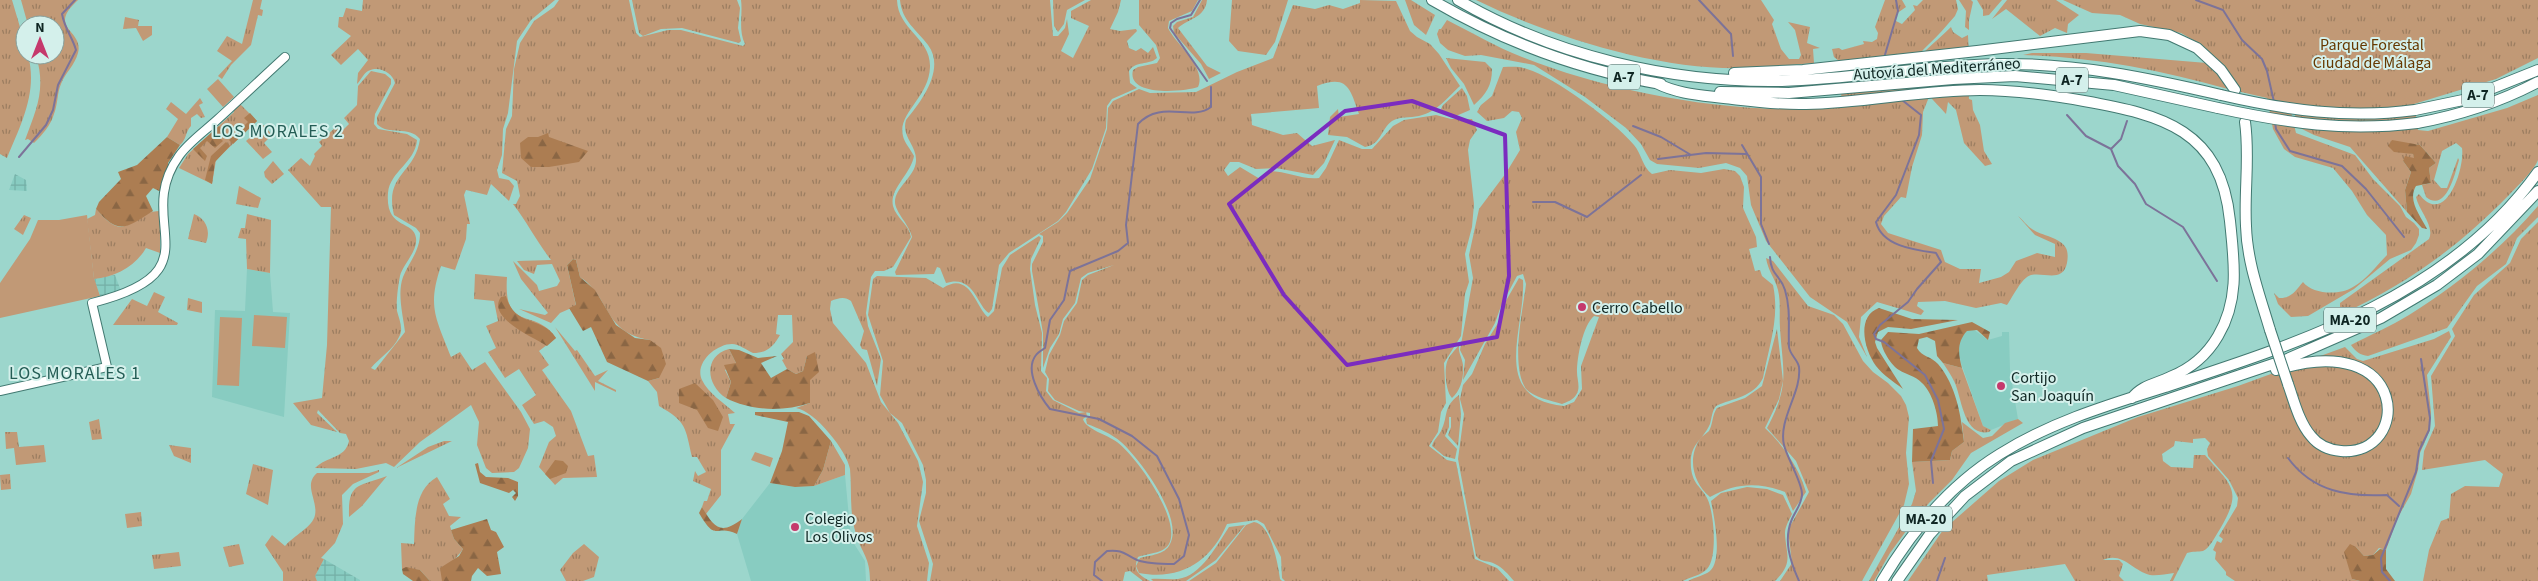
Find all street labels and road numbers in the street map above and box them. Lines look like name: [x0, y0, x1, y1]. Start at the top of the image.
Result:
street label: Autovía del Mediterráneo: [1853, 52, 2021, 86]
road number: A-7: [1608, 64, 1640, 90]
road number: A-7: [2056, 68, 2088, 92]
road number: A-7: [2462, 82, 2494, 108]
road number: MA-20: [2324, 308, 2376, 332]
road number: MA-20: [1900, 506, 1952, 532]

